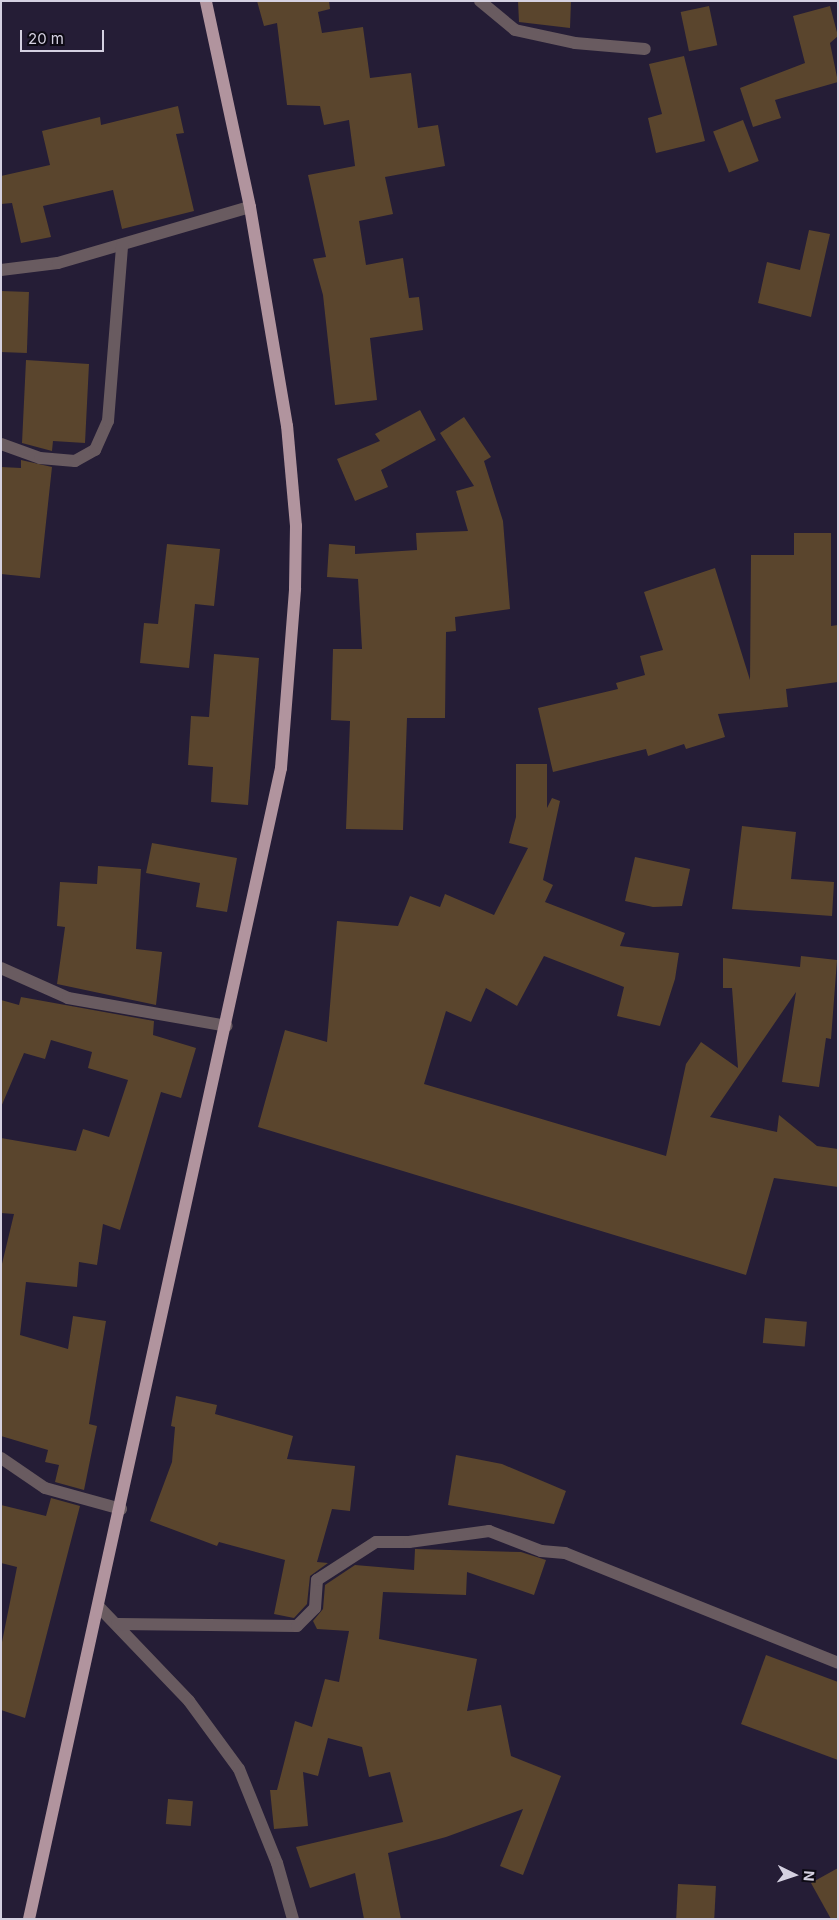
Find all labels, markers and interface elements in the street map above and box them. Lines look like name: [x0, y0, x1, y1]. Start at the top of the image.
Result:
scale bar: [22, 20, 106, 52]
text: 20 m: [28, 29, 64, 48]
north arrow: [769, 1850, 819, 1900]
text: N: [801, 1870, 818, 1882]

